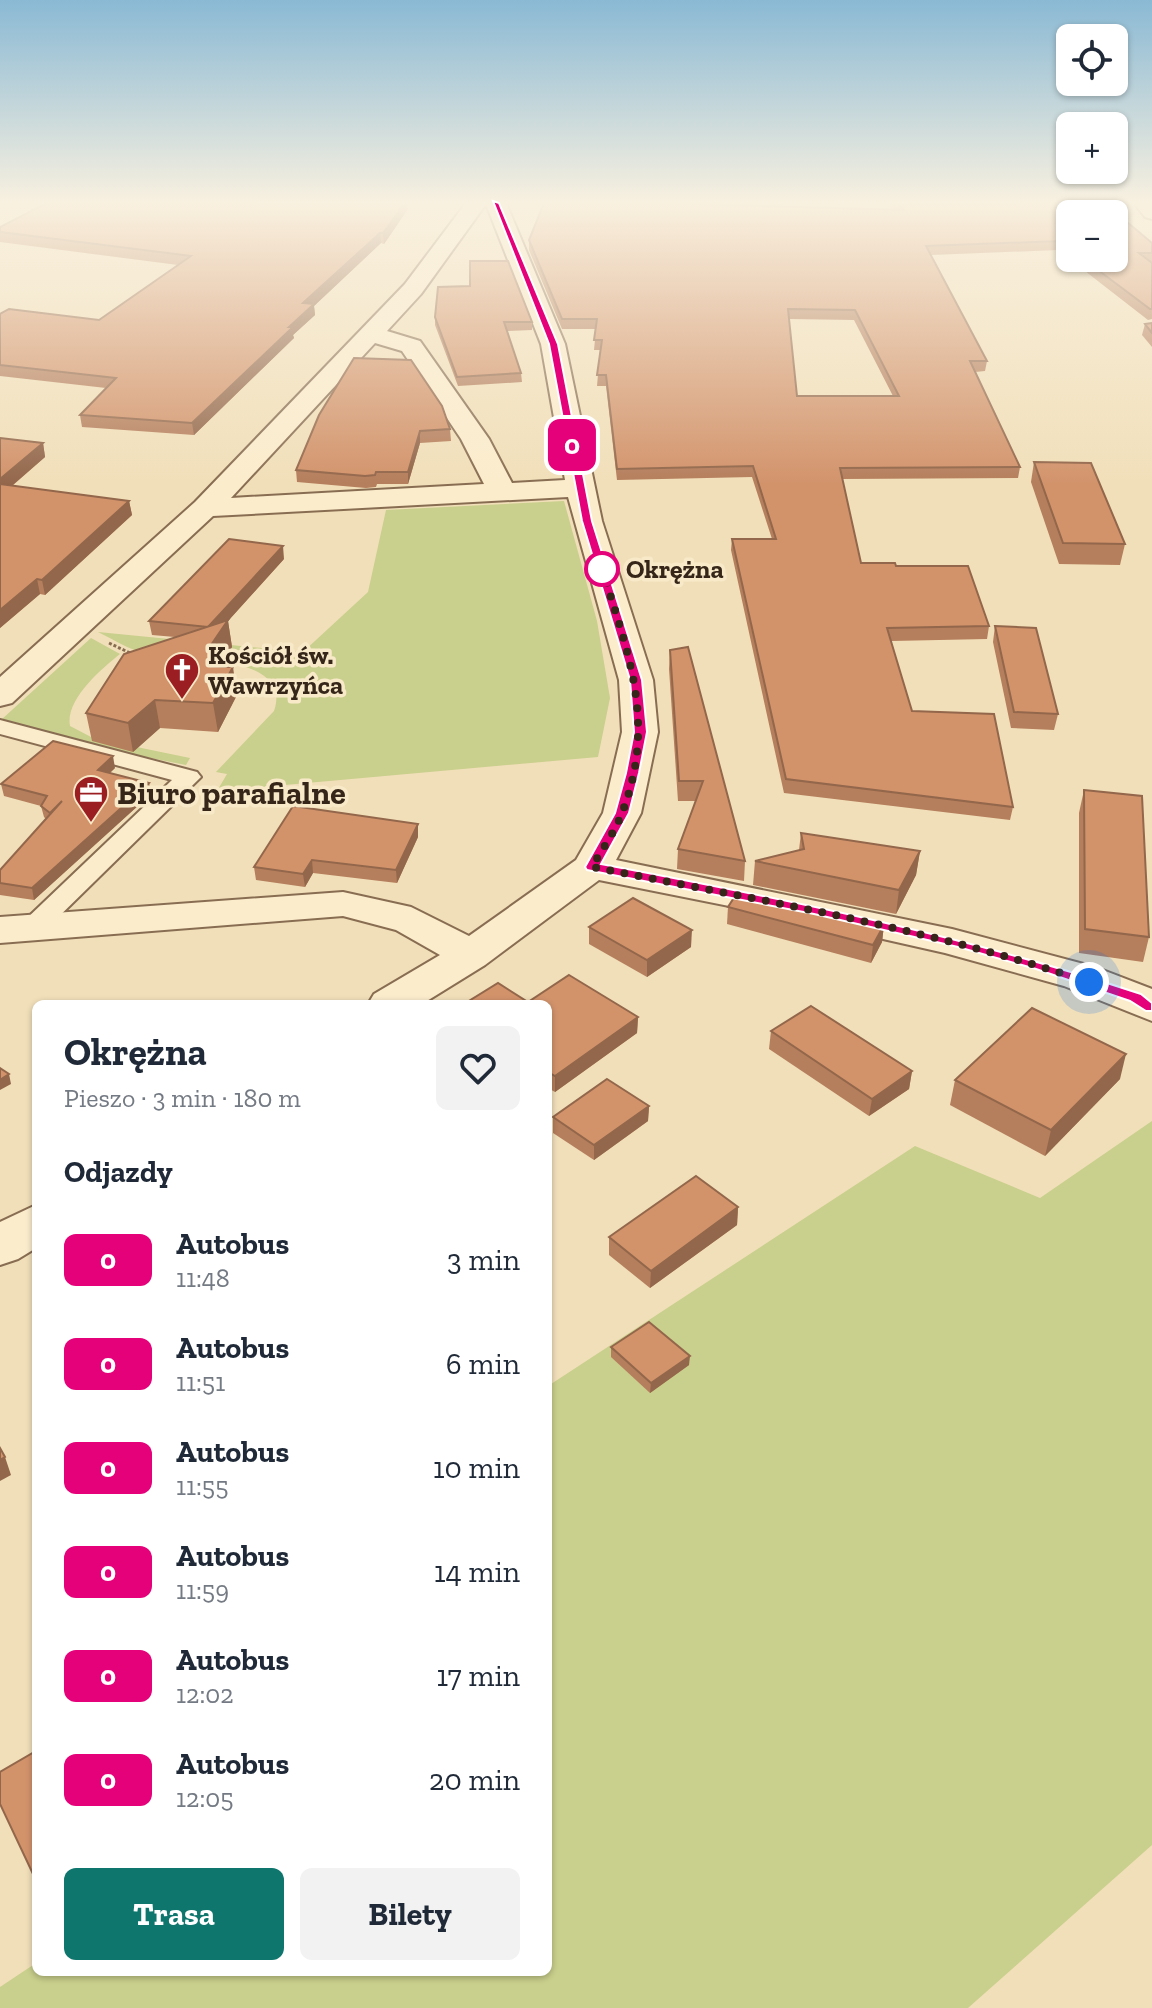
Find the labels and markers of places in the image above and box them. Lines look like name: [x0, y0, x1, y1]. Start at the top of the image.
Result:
marker: Okrężna: [585, 552, 619, 586]
place label: Okrężna: [626, 553, 724, 585]
place label: Kościół św. Wawrzyńca: [208, 639, 343, 701]
church icon: Kościół św. Wawrzyńca: [163, 651, 201, 701]
office icon: Biuro parafialne: [72, 774, 110, 824]
place label: Biuro parafialne: [117, 774, 346, 812]

